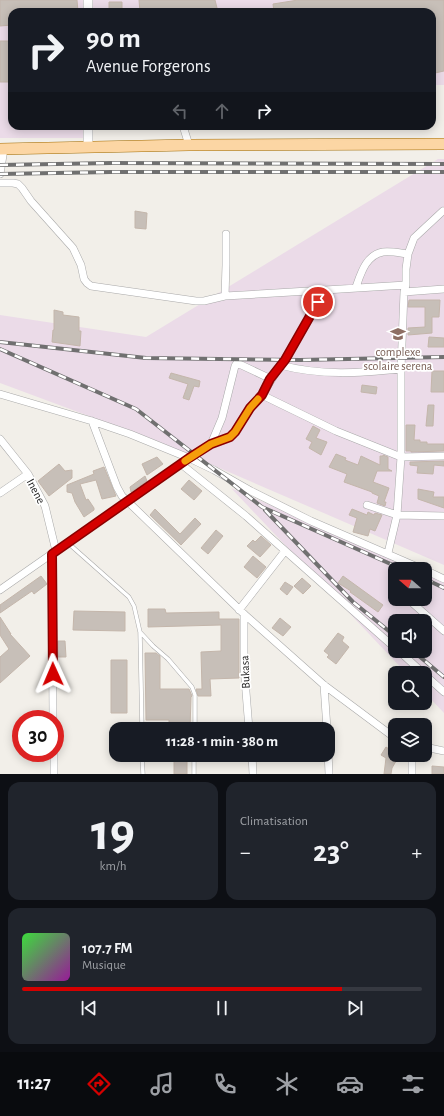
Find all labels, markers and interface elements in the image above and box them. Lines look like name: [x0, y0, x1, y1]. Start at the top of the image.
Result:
icon: right: [20, 24, 72, 76]
text: 90 m: [86, 25, 141, 53]
text: Avenue Forgerons: [86, 58, 211, 76]
icon: left: [169, 100, 191, 122]
icon: ahead: [211, 100, 233, 122]
icon: right: [253, 100, 275, 122]
pin: [301, 285, 335, 319]
icon: arrive: [307, 291, 329, 313]
school or university icon: complexe scolaire serena: [389, 325, 407, 343]
place label: complexe scolaire serena: [364, 346, 433, 372]
street label: Inene: [24, 476, 48, 506]
north arrow: [388, 562, 432, 606]
map controls: [388, 562, 432, 762]
button: sound: [388, 614, 432, 658]
position arrow: [32, 653, 74, 695]
street label: Bukasa: [238, 655, 252, 689]
button: search: [388, 666, 432, 710]
speed limit sign: 30: [12, 710, 64, 762]
button: layers: [388, 718, 432, 762]
text: 11:28 · 1 min · 380 m: [166, 734, 278, 749]
text: 19: [91, 807, 135, 859]
text: Climatisation: [240, 815, 308, 828]
text: 23°: [313, 837, 349, 867]
text: −: [240, 841, 251, 863]
text: +: [411, 841, 422, 863]
text: km/h: [100, 860, 126, 873]
text: 107.7 FM: [82, 941, 133, 956]
text: Musique: [82, 959, 126, 972]
icon: previous: [78, 997, 100, 1019]
icon: pause: [211, 997, 233, 1019]
icon: next: [344, 997, 366, 1019]
icon: directions: [85, 1070, 113, 1098]
icon: music: [148, 1070, 176, 1098]
icon: phone: [211, 1070, 239, 1098]
icon: climate: [273, 1070, 301, 1098]
icon: car: [336, 1070, 364, 1098]
icon: filters: [399, 1070, 427, 1098]
text: 11:27: [17, 1075, 51, 1093]

